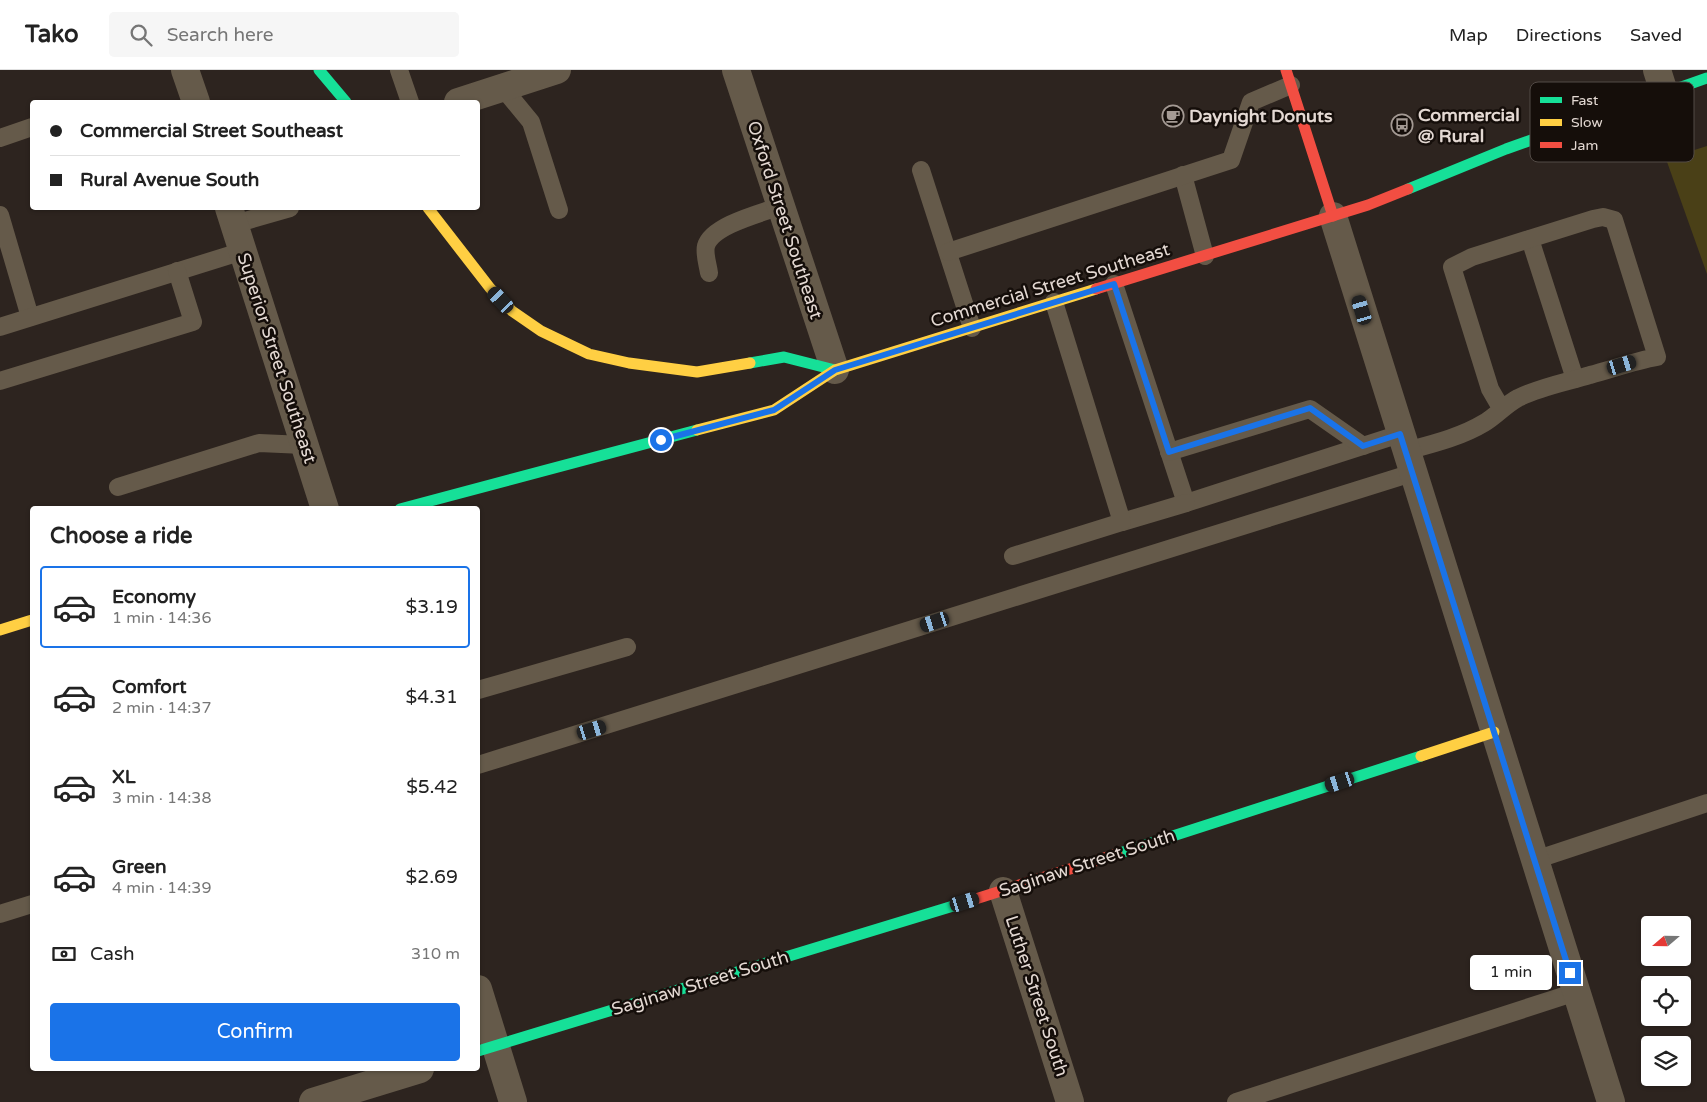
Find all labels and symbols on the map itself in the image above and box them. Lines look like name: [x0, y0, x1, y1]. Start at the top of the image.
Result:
legend: [1530, 82, 1694, 162]
text: Fast: [1571, 92, 1599, 109]
cafe icon: Daynight Donuts: [1161, 104, 1185, 128]
place label: Commercial @ Rural: [1418, 104, 1520, 147]
place label: Daynight Donuts: [1189, 105, 1333, 127]
bus stop icon: Commercial @ Rural: [1390, 113, 1414, 137]
text: Slow: [1571, 114, 1603, 131]
street label: Oxford Street Southeast: [743, 118, 828, 322]
text: Jam: [1571, 137, 1598, 154]
street label: Commercial Street Southeast: [928, 238, 1172, 332]
street label: Superior Street Southeast: [233, 250, 321, 466]
car: [485, 284, 516, 316]
car: [1350, 293, 1373, 327]
car: [1605, 353, 1638, 377]
route start: [650, 429, 672, 451]
car: [918, 610, 951, 634]
car: [575, 718, 608, 742]
car: [1323, 770, 1356, 794]
street label: Saginaw Street South: [996, 824, 1178, 902]
car: [948, 890, 981, 914]
street label: Luther Street South: [1001, 913, 1073, 1079]
north arrow: [1641, 916, 1691, 966]
street label: Saginaw Street South: [609, 946, 791, 1020]
callout: 1 min: [1470, 956, 1552, 990]
route end: [1559, 962, 1581, 984]

